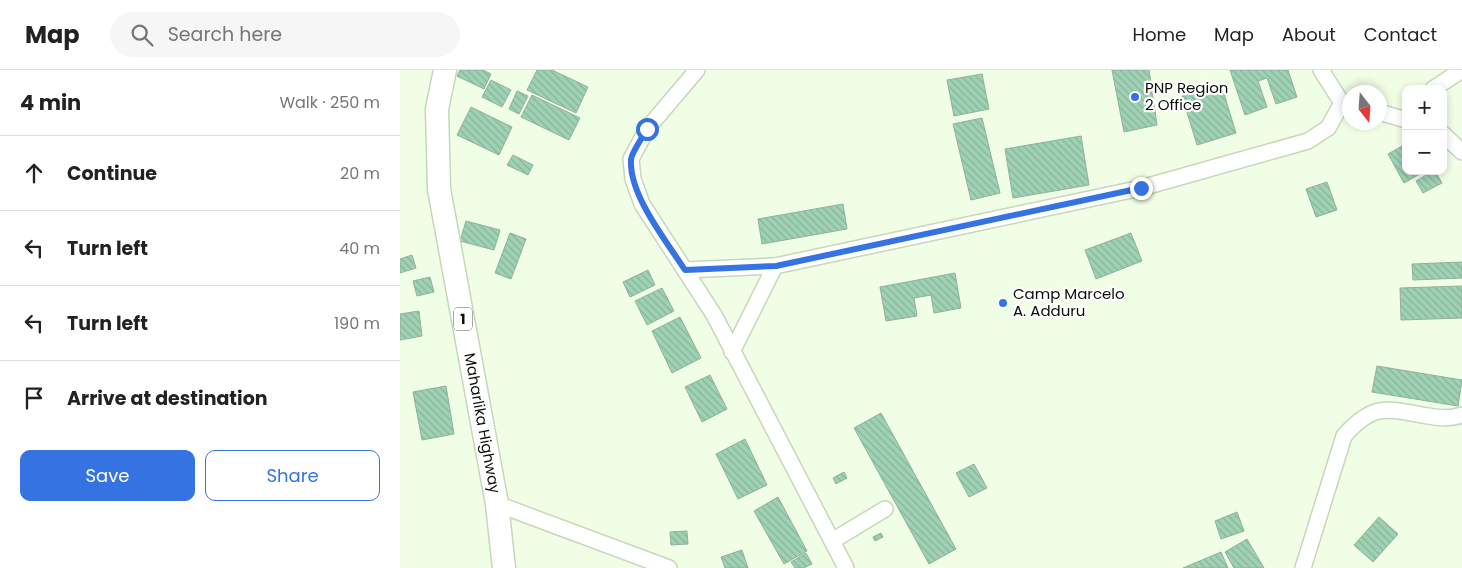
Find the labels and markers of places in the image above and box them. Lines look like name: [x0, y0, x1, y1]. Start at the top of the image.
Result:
place label: PNP Region 2 Office: [1145, 77, 1228, 115]
marker: PNP Region 2 Office: [1129, 91, 1141, 103]
place label: Camp Marcelo A. Adduru: [1013, 283, 1125, 321]
marker: Camp Marcelo A. Adduru: [997, 297, 1009, 309]

